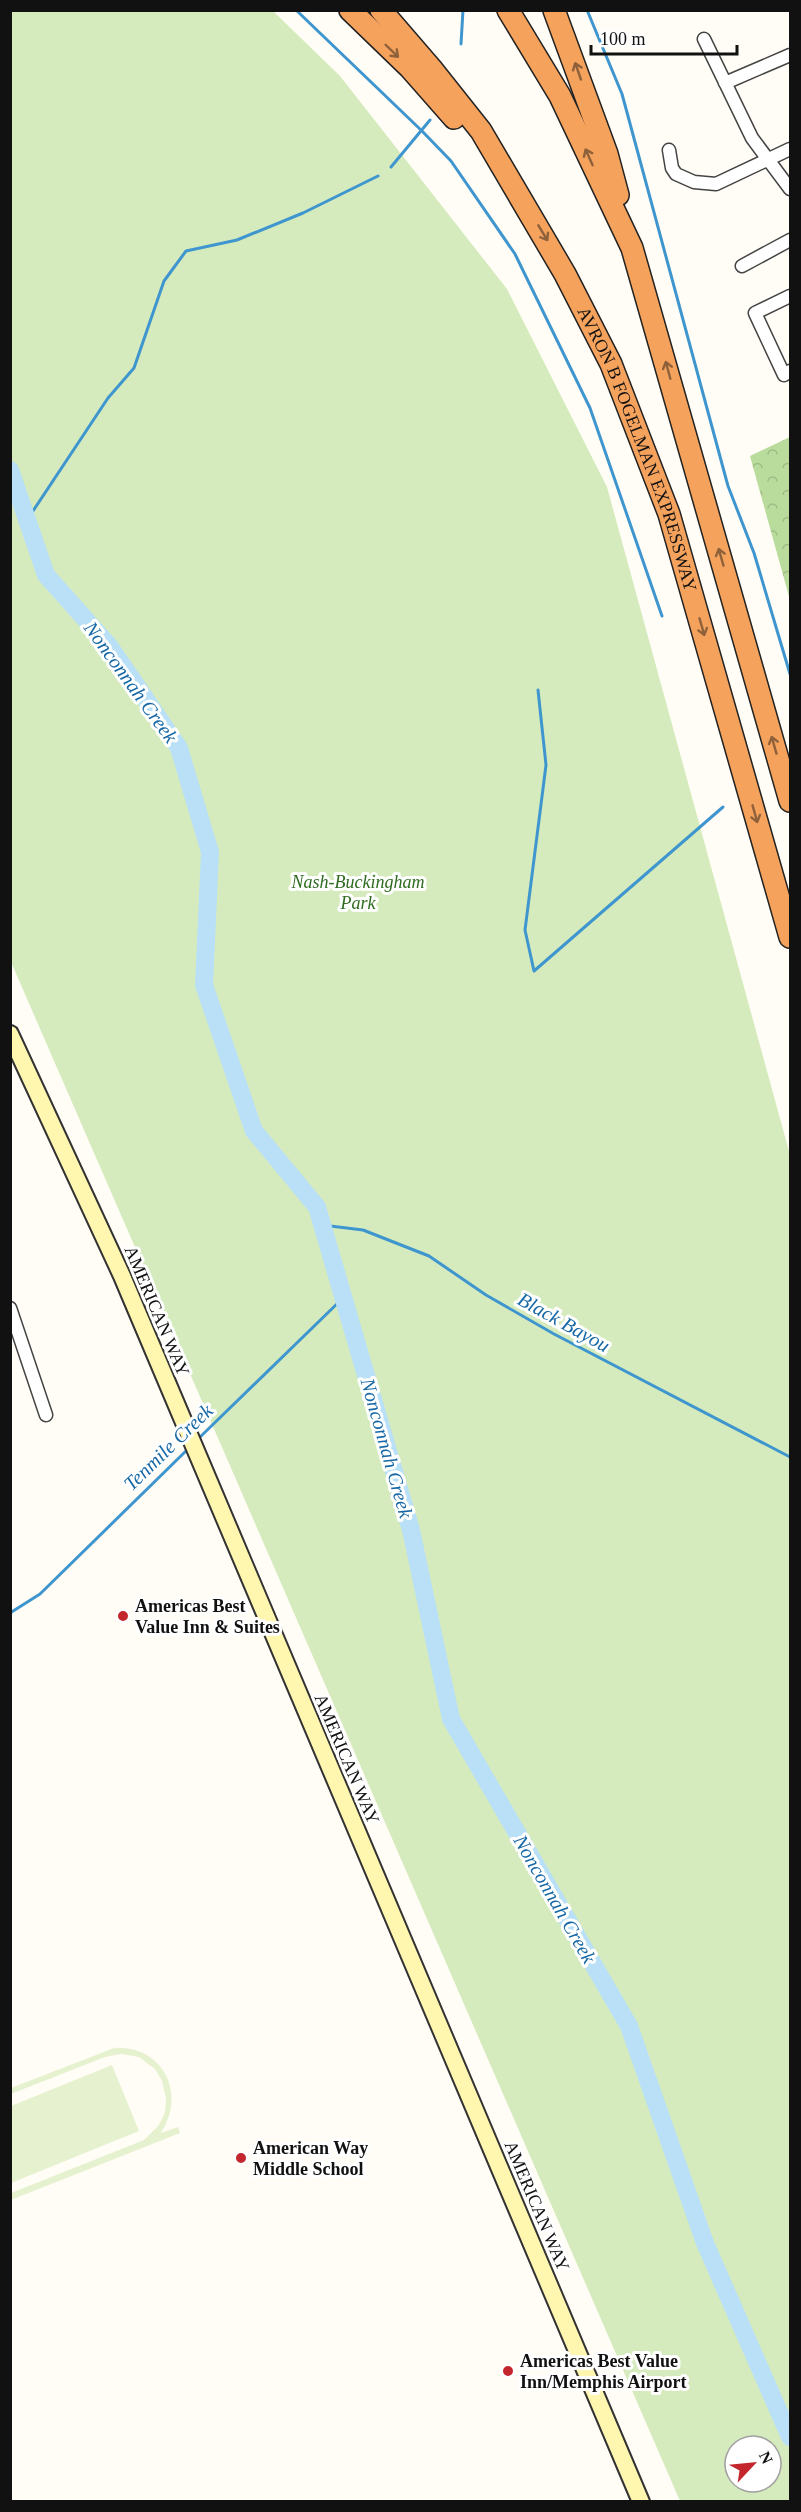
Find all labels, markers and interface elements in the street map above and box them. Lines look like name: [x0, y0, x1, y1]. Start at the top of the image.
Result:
scale bar: [591, 18, 736, 56]
text: 100 m: [600, 29, 646, 49]
one-way arrow: [385, 44, 400, 59]
one-way arrow: [571, 62, 582, 81]
one-way arrow: [583, 148, 595, 166]
one-way arrow: [537, 224, 549, 241]
street label: AVRON B FOGELMAN EXPRESSWAY: [574, 304, 701, 594]
one-way arrow: [662, 361, 673, 380]
one-way arrow: [715, 548, 726, 567]
water label: Nonconnah Creek: [79, 616, 183, 748]
one-way arrow: [697, 617, 708, 636]
one-way arrow: [768, 736, 780, 755]
one-way arrow: [750, 804, 761, 823]
park label: Nash-Buckingham Park: [291, 872, 424, 913]
street label: AMERICAN WAY: [121, 1243, 193, 1379]
water label: Black Bayou: [514, 1288, 614, 1357]
water label: Nonconnah Creek: [356, 1375, 418, 1521]
water label: Tenmile Creek: [119, 1398, 218, 1495]
place label: Americas Best Value Inn & Suites: [135, 1596, 280, 1637]
marker: Americas Best Value Inn & Suites: [116, 1609, 130, 1623]
street label: AMERICAN WAY: [311, 1691, 383, 1827]
water label: Nonconnah Creek: [509, 1830, 601, 1968]
place label: American Way Middle School: [253, 2138, 368, 2179]
street label: AMERICAN WAY: [501, 2138, 573, 2274]
marker: American Way Middle School: [234, 2151, 248, 2165]
place label: Americas Best Value Inn/Memphis Airport: [520, 2351, 687, 2392]
marker: Americas Best Value Inn/Memphis Airport: [501, 2364, 515, 2378]
north arrow: [723, 2434, 783, 2494]
text: N: [756, 2449, 776, 2467]

